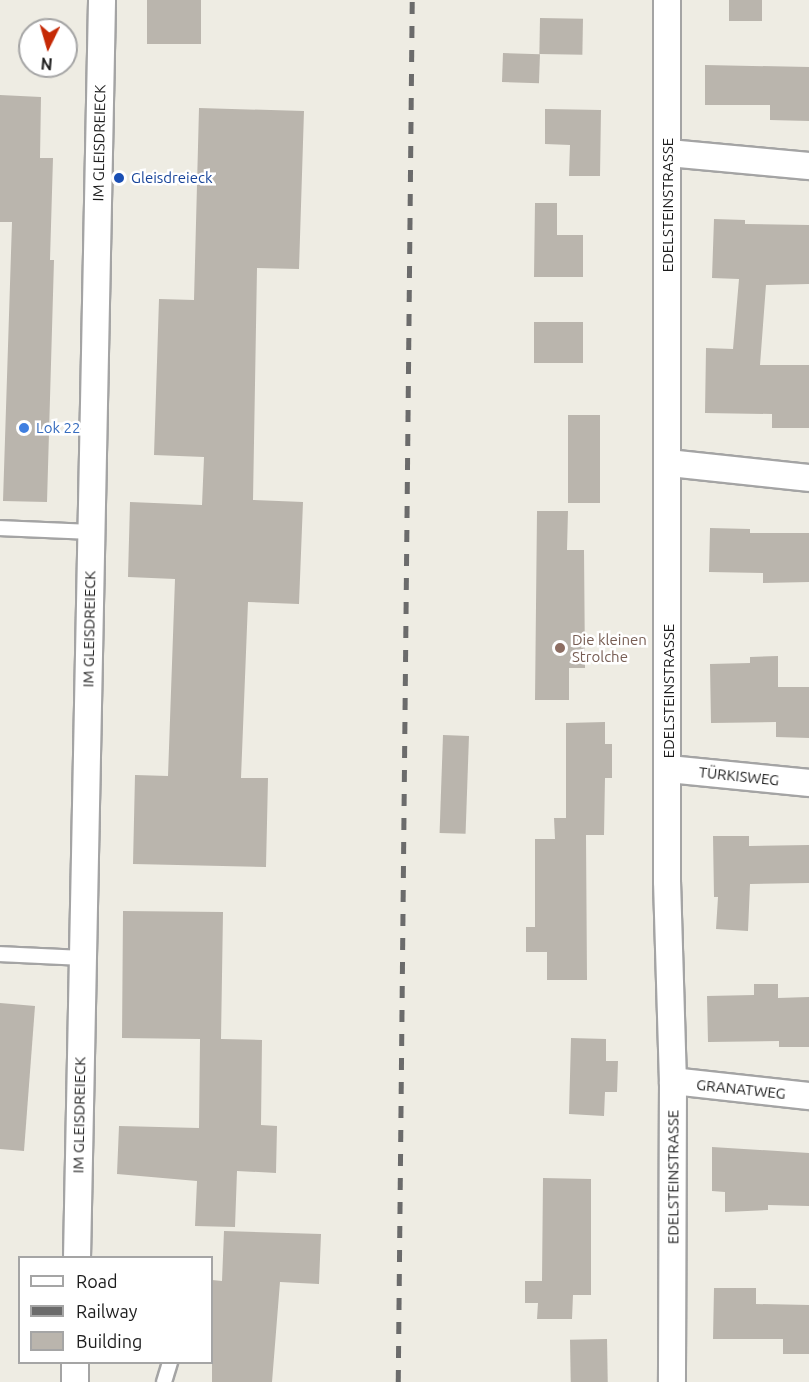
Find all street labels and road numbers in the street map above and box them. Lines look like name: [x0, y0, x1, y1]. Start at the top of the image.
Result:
street label: IM GLEISDREIECK: [89, 84, 109, 202]
street label: EDELSTEINSTRASSE: [659, 138, 677, 272]
street label: IM GLEISDREIECK: [79, 570, 99, 688]
street label: EDELSTEINSTRASSE: [660, 624, 678, 758]
street label: TÜRKISWEG: [698, 763, 780, 789]
street label: IM GLEISDREIECK: [69, 1056, 89, 1174]
street label: GRANATWEG: [695, 1075, 787, 1103]
street label: EDELSTEINSTRASSE: [664, 1110, 682, 1244]

